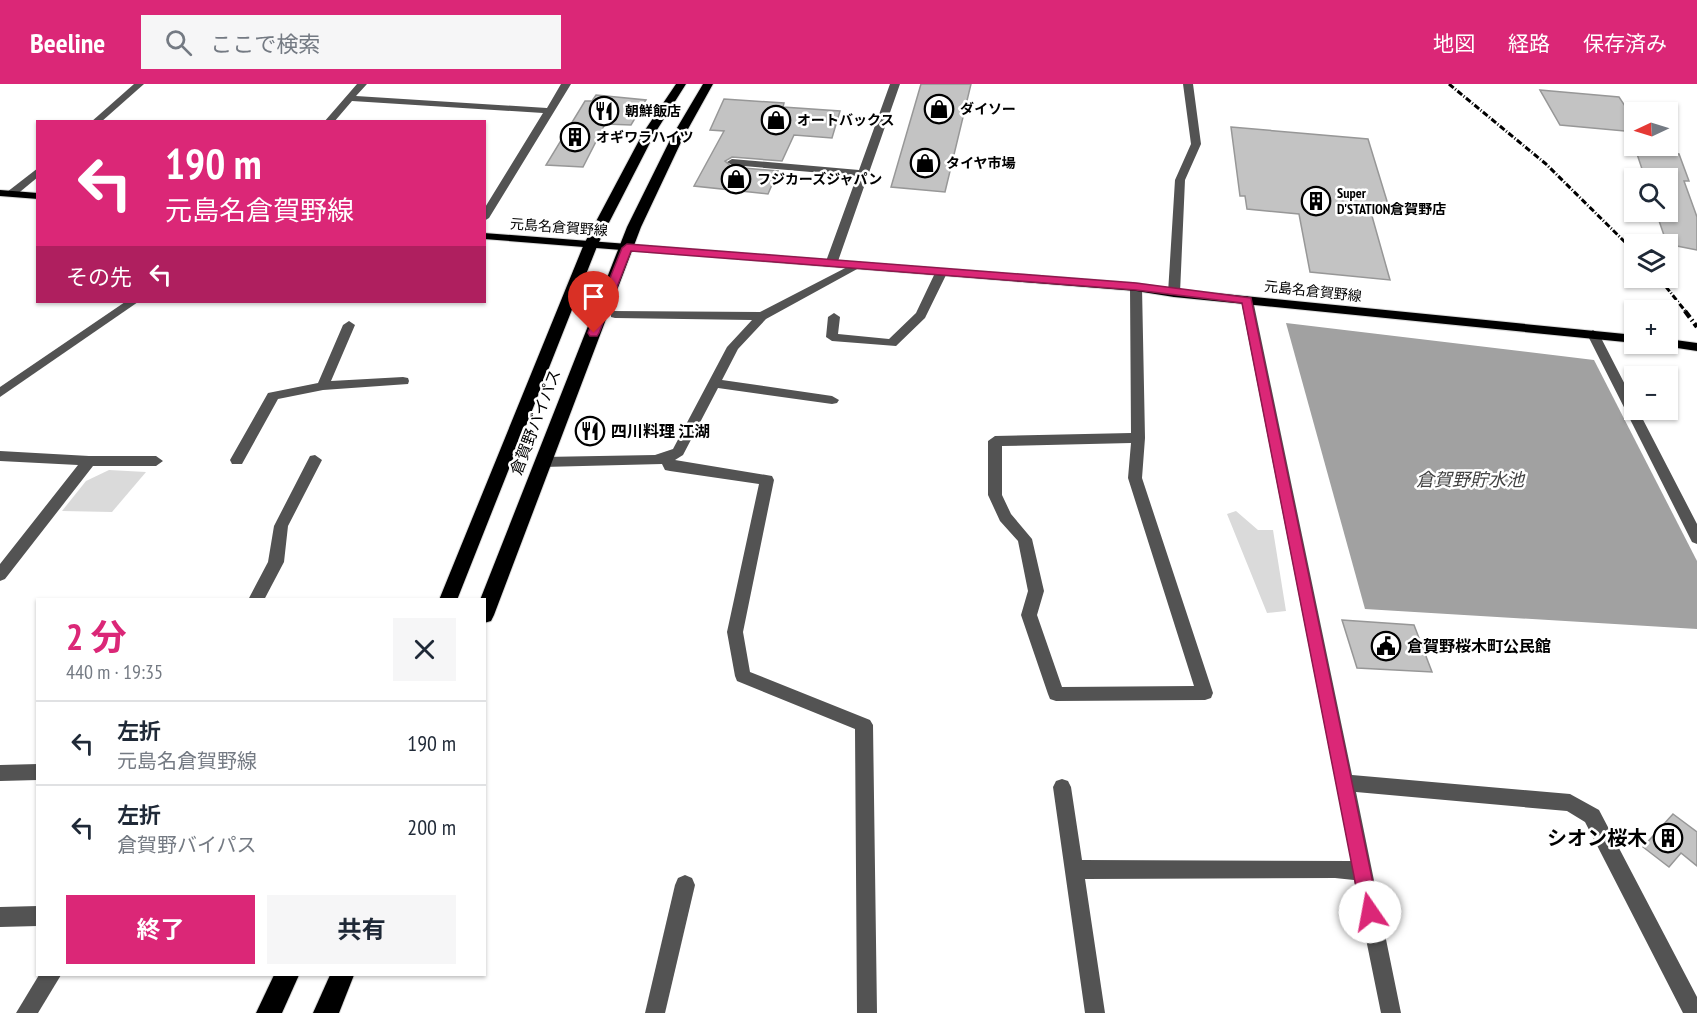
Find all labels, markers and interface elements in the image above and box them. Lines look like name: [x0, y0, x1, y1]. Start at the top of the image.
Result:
search box: [141, 15, 561, 69]
text: Beeline: [30, 24, 105, 61]
icon: search: [162, 26, 195, 59]
text: ここで検索: [210, 30, 320, 58]
text: 地図: [1433, 30, 1475, 57]
text: 経路: [1508, 30, 1550, 57]
text: 保存済み: [1583, 30, 1667, 57]
shop icon: ダイソー: [923, 93, 955, 125]
restaurant icon: 朝鮮飯店: [588, 95, 620, 127]
place label: ダイソー: [960, 100, 1016, 118]
place label: 朝鮮飯店: [625, 102, 681, 120]
north arrow: [1624, 102, 1678, 156]
map controls: [1624, 102, 1678, 420]
shop icon: オートバックス: [760, 104, 792, 136]
place label: オートバックス: [797, 111, 895, 129]
building icon: オギワラハイツ: [559, 121, 591, 153]
place label: オギワラハイツ: [596, 128, 694, 146]
text: 190 m: [165, 136, 262, 191]
icon: left: [66, 144, 144, 222]
shop icon: タイヤ市場: [909, 147, 941, 179]
place label: タイヤ市場: [946, 154, 1016, 172]
shop icon: フジカーズジャパン: [720, 163, 752, 195]
button: search: [1624, 168, 1678, 222]
place label: フジカーズジャパン: [757, 170, 882, 188]
place label: Super D'STATION倉賀野店: [1337, 184, 1446, 218]
building icon: Super D'STATION倉賀野店: [1300, 185, 1332, 217]
text: 元島名倉賀野線: [165, 193, 354, 227]
street label: 元島名倉賀野線: [509, 215, 609, 239]
button: layers: [1624, 234, 1678, 288]
icon: left: [144, 258, 177, 291]
text: その先: [66, 263, 132, 291]
pin: [568, 271, 619, 333]
street label: 元島名倉賀野線: [1263, 277, 1363, 305]
icon: arrive: [577, 280, 610, 313]
button: +: [1624, 300, 1678, 354]
street label: 倉賀野バイパス: [506, 366, 564, 478]
button: −: [1624, 366, 1678, 420]
restaurant icon: 四川料理 江湖: [574, 415, 606, 447]
place label: 四川料理 江湖: [611, 421, 710, 441]
water label: 倉賀野貯水池: [1416, 468, 1526, 491]
text: 2 分: [66, 613, 127, 660]
button: close: [393, 618, 456, 681]
public building icon: 倉賀野桜木町公民館: [1370, 630, 1402, 662]
place label: 倉賀野桜木町公民館: [1407, 636, 1551, 656]
text: 440 m · 19:35: [66, 659, 163, 685]
text: 左折: [117, 717, 161, 745]
icon: left: [66, 727, 99, 760]
text: 190 m: [407, 729, 456, 757]
text: 元島名倉賀野線: [117, 748, 257, 774]
text: 左折: [117, 801, 161, 829]
icon: left: [66, 811, 99, 844]
text: 200 m: [407, 813, 456, 841]
building icon: シオン桜木: [1652, 822, 1684, 854]
place label: シオン桜木: [1547, 825, 1647, 851]
text: 倉賀野バイパス: [117, 832, 257, 858]
position arrow: [1338, 880, 1402, 944]
button: 終了: [66, 895, 255, 964]
button: 共有: [267, 895, 456, 964]

